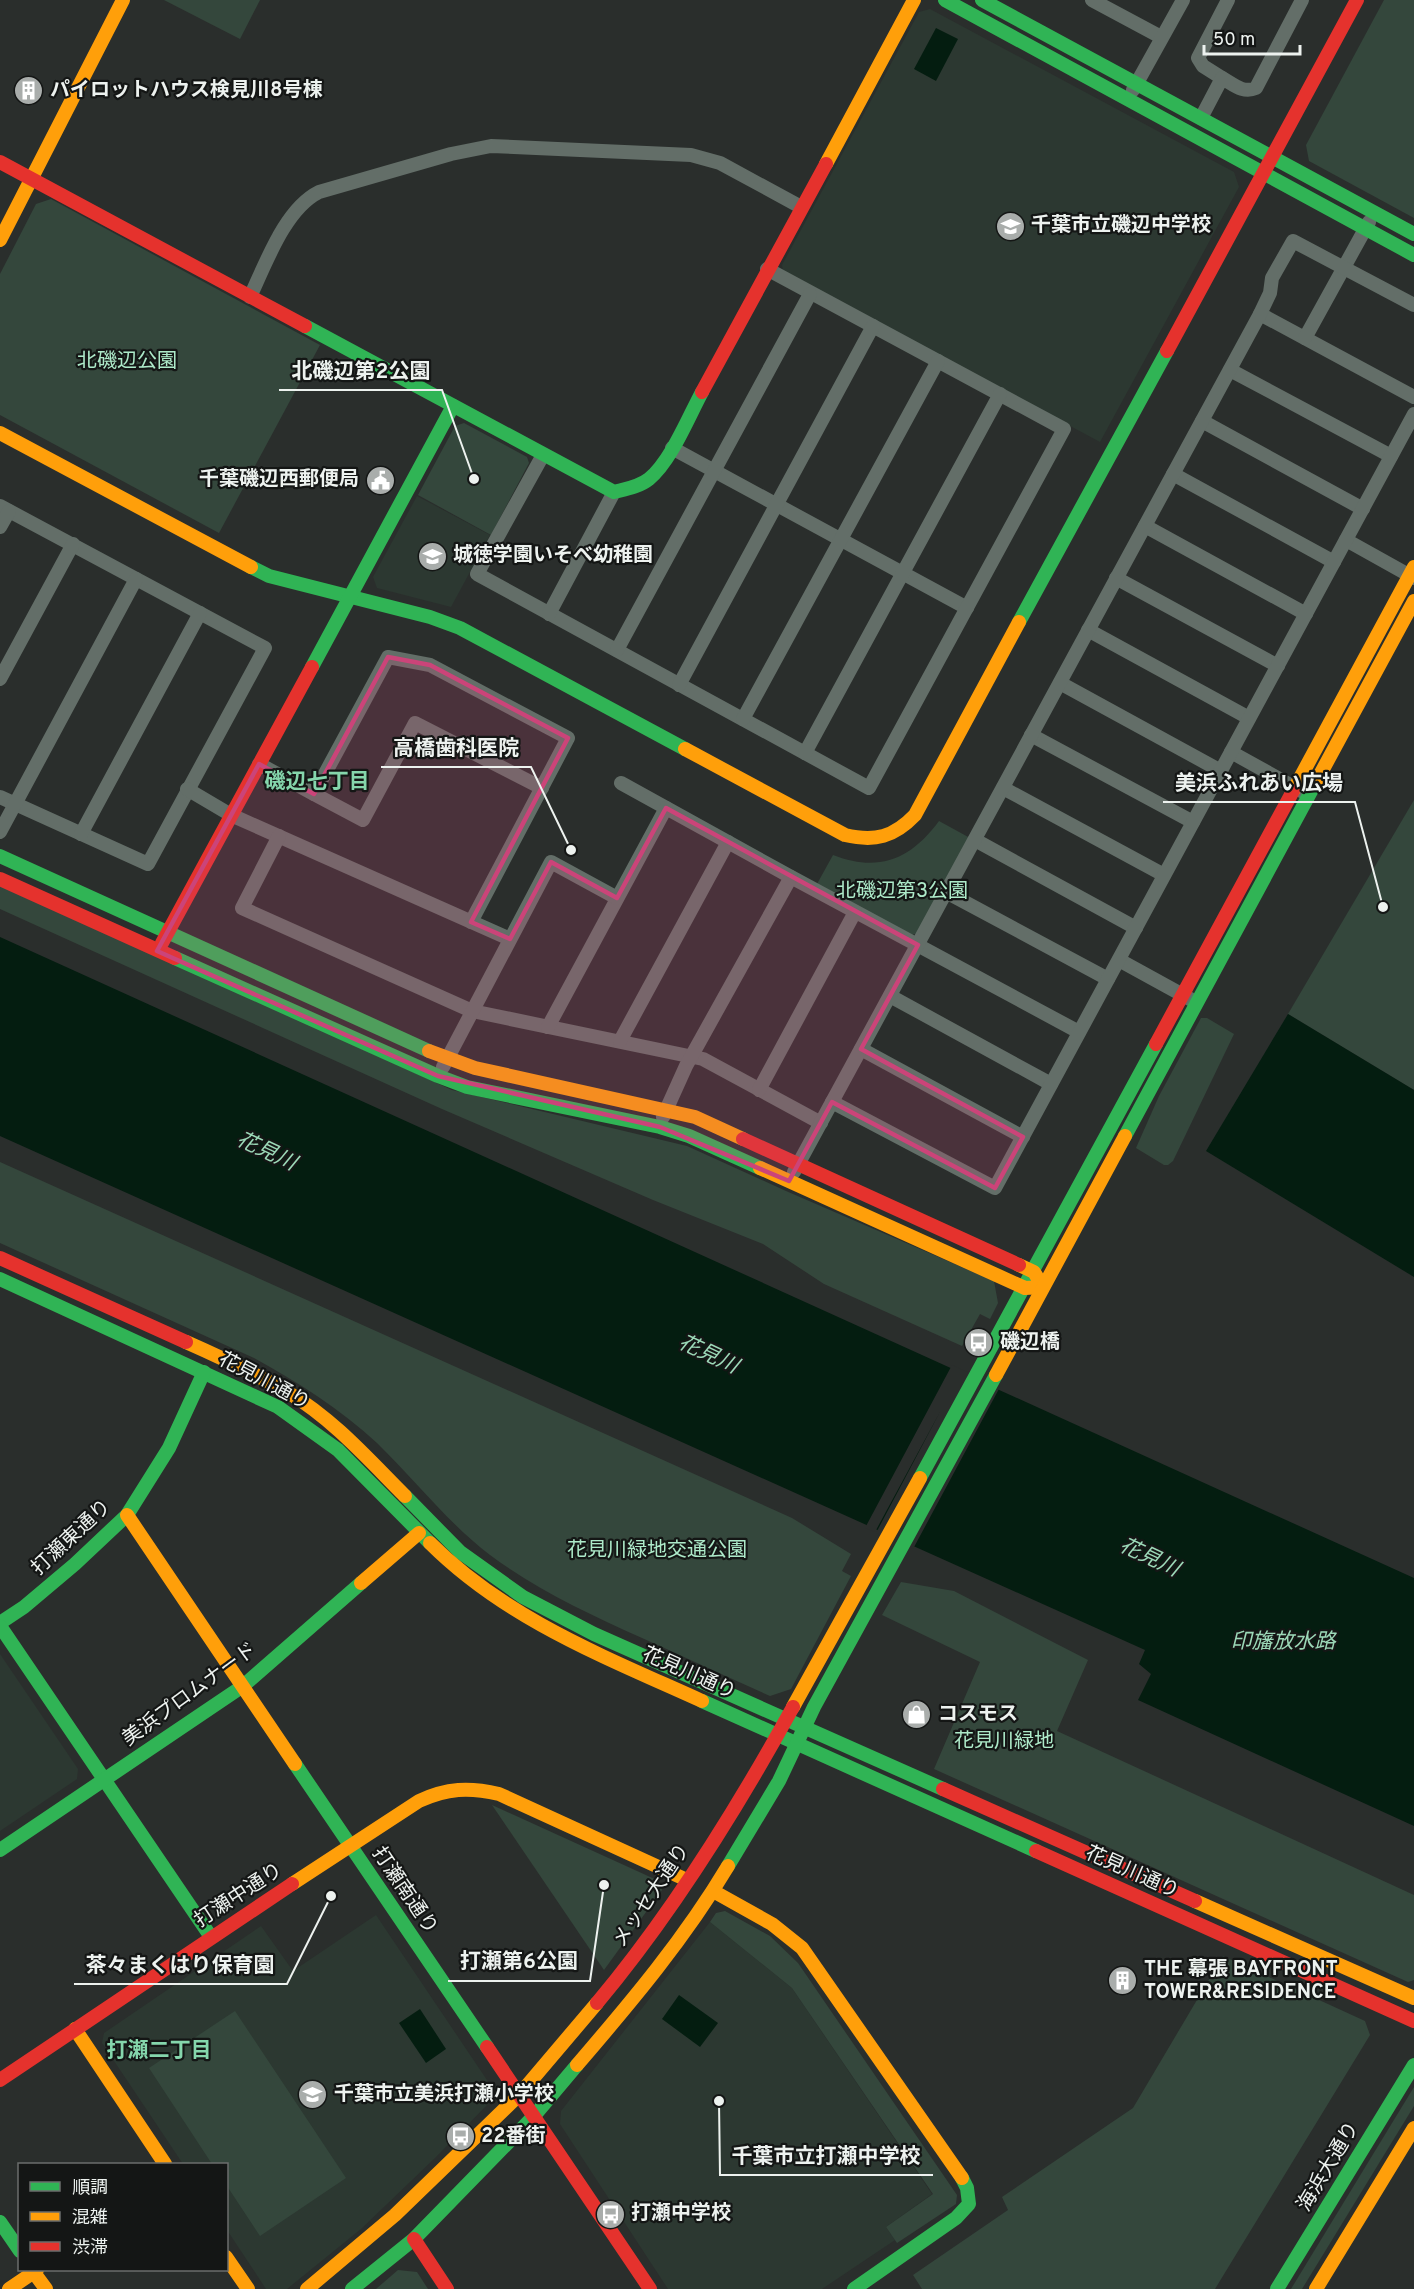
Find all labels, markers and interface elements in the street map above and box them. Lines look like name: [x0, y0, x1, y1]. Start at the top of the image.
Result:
scale bar: [1204, 18, 1300, 56]
text: 50 m: [1213, 29, 1255, 52]
building icon: パイロットハウス検見川8号棟: [13, 75, 45, 107]
place label: パイロットハウス検見川8号棟: [50, 78, 323, 104]
school or university icon: 千葉市立磯辺中学校: [994, 210, 1026, 242]
place label: 千葉市立磯辺中学校: [1031, 213, 1211, 239]
park label: 北磯辺公園: [77, 349, 177, 375]
callout: 北磯辺第2公園: [279, 351, 442, 390]
text: 北磯辺第2公園: [292, 359, 430, 386]
public building icon: 千葉磯辺西郵便局: [364, 464, 396, 496]
place label: 千葉磯辺西郵便局: [199, 467, 359, 493]
school or university icon: 城徳学園いそべ幼稚園: [416, 540, 448, 572]
place label: 城徳学園いそべ幼稚園: [453, 543, 653, 569]
callout: 高橋歯科医院: [381, 728, 531, 767]
text: 高橋歯科医院: [393, 736, 519, 763]
callout: 美浜ふれあい広場: [1163, 763, 1355, 802]
district label: 磯辺七丁目: [265, 769, 370, 796]
text: 美浜ふれあい広場: [1175, 771, 1343, 798]
park label: 北磯辺第3公園: [836, 879, 968, 905]
water label: 花見川: [232, 1126, 302, 1178]
bus stop icon: 磯辺橋: [963, 1327, 995, 1359]
water label: 花見川: [674, 1329, 744, 1381]
place label: 磯辺橋: [1000, 1330, 1060, 1356]
street label: 花見川通り: [214, 1347, 314, 1417]
street label: 打瀬東通り: [27, 1494, 117, 1582]
water label: 花見川: [1115, 1532, 1185, 1584]
park label: 花見川緑地交通公園: [567, 1538, 747, 1564]
water label: 印旛放水路: [1231, 1629, 1337, 1656]
street label: 美浜プロムナード: [118, 1637, 262, 1753]
street label: 花見川通り: [638, 1642, 740, 1706]
shop icon: コスモス: [901, 1699, 933, 1731]
place label: コスモス: [938, 1702, 1018, 1728]
park label: 花見川緑地: [954, 1729, 1054, 1755]
street label: メッセ大通り: [608, 1839, 696, 1953]
street label: 花見川通り: [1081, 1841, 1183, 1905]
street label: 打瀬南通り: [365, 1842, 443, 1940]
street label: 打瀬中通り: [190, 1858, 288, 1934]
callout: 打瀬第6公園: [448, 1942, 590, 1981]
callout: 茶々まくはり保育園: [74, 1945, 287, 1984]
text: 打瀬第6公園: [460, 1949, 578, 1976]
text: 茶々まくはり保育園: [86, 1953, 275, 1980]
place label: THE 幕張 BAYFRONT TOWER&RESIDENCE: [1144, 1957, 1338, 2006]
building icon: THE 幕張 BAYFRONT TOWER&RESIDENCE: [1107, 1965, 1139, 1997]
district label: 打瀬二丁目: [107, 2038, 212, 2065]
school or university icon: 千葉市立美浜打瀬小学校: [297, 2079, 329, 2111]
place label: 千葉市立美浜打瀬小学校: [334, 2082, 554, 2108]
street label: 海浜大通り: [1292, 2117, 1366, 2217]
bus stop icon: 22番街: [444, 2121, 476, 2153]
place label: 22番街: [481, 2124, 545, 2150]
callout: 千葉市立打瀬中学校: [720, 2136, 933, 2175]
text: 千葉市立打瀬中学校: [732, 2144, 921, 2171]
legend: [18, 2163, 228, 2271]
text: 順調: [72, 2177, 108, 2200]
bus stop icon: 打瀬中学校: [594, 2198, 626, 2230]
place label: 打瀬中学校: [631, 2201, 731, 2227]
text: 混雑: [72, 2207, 108, 2230]
text: 渋滞: [72, 2237, 108, 2260]

